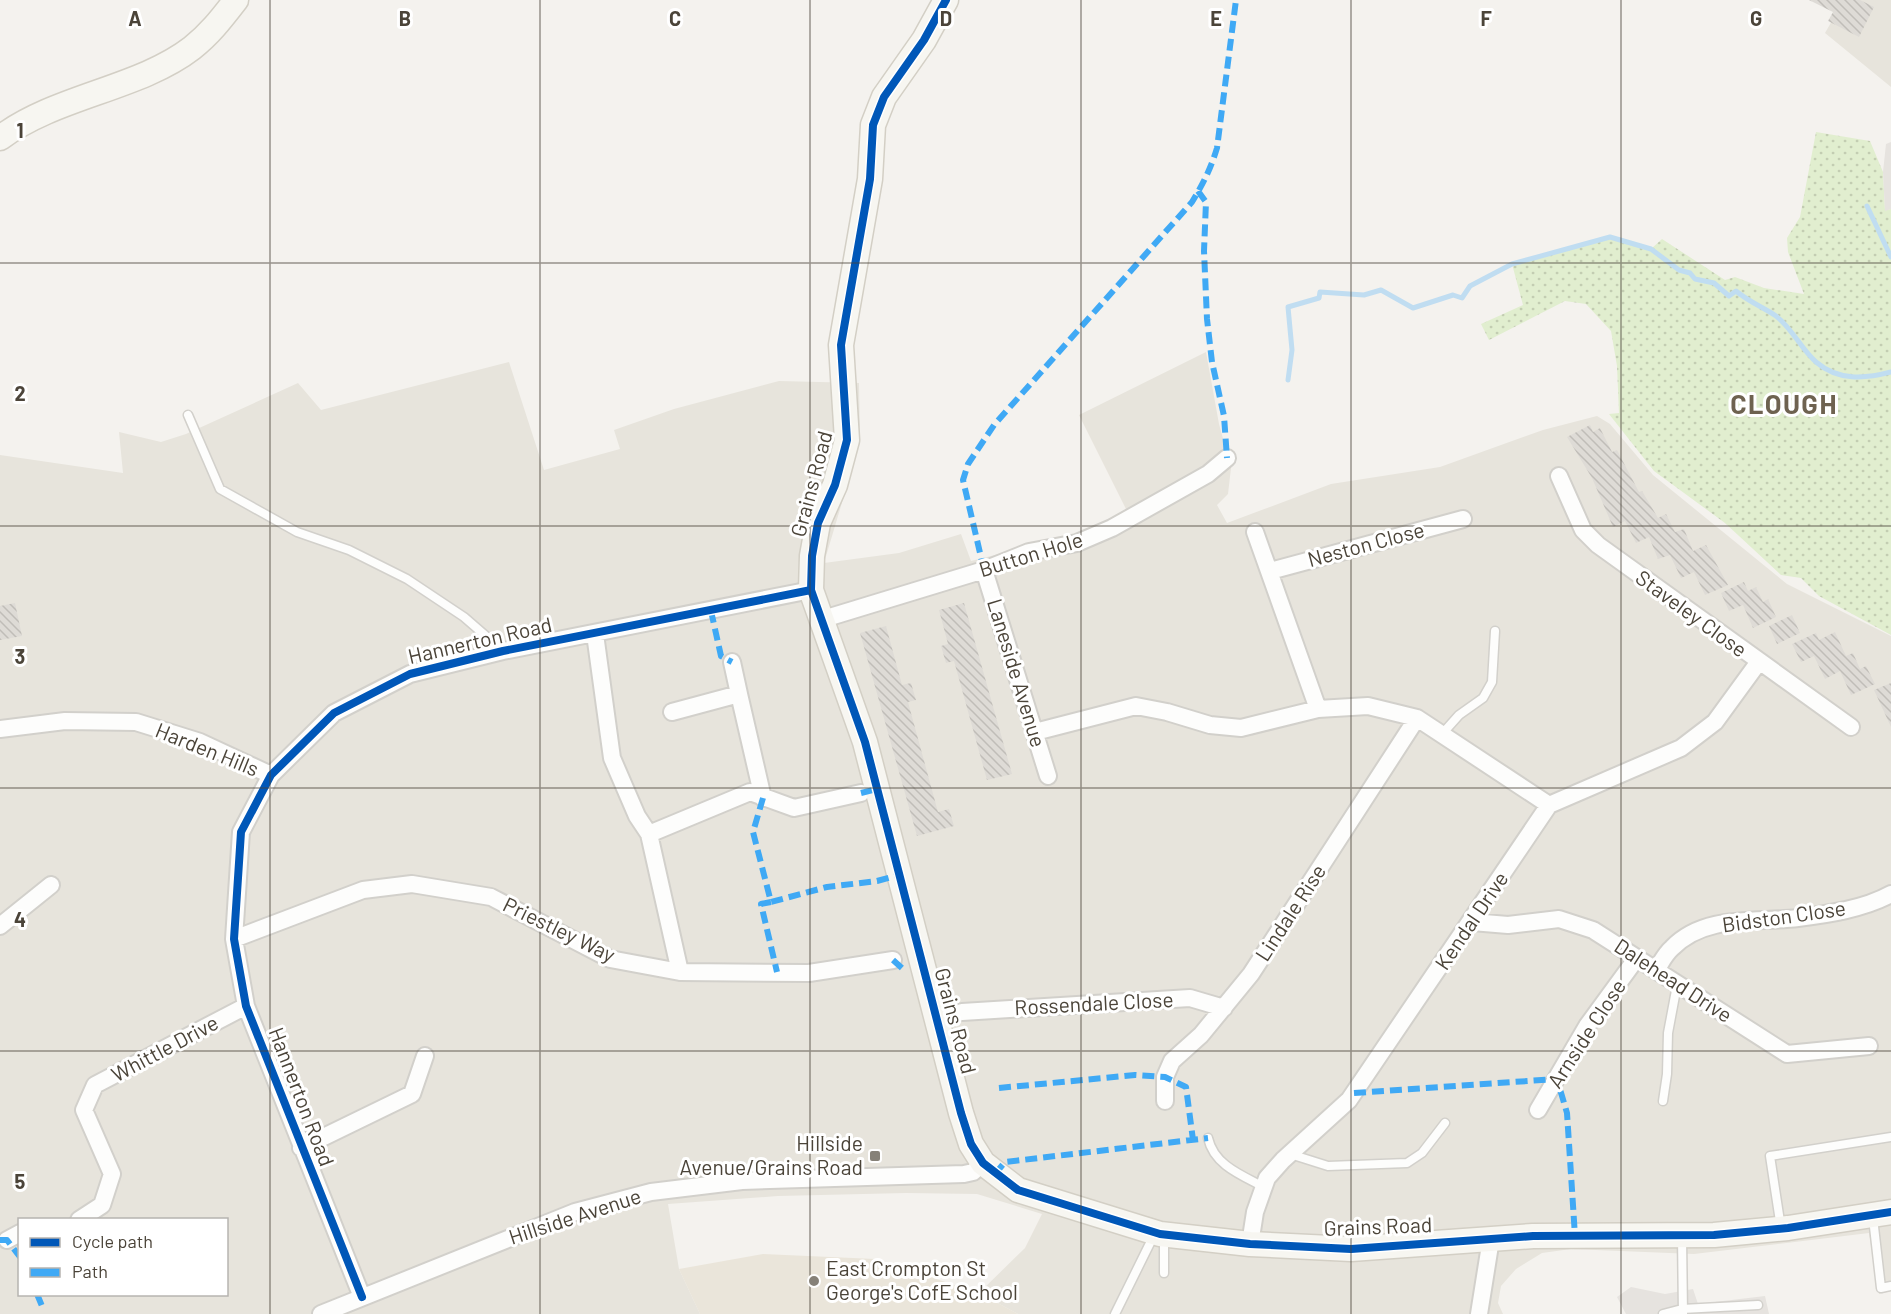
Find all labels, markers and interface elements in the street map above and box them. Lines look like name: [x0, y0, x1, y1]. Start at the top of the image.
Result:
text: A: [128, 6, 142, 30]
text: B: [399, 6, 411, 30]
text: C: [669, 6, 681, 30]
text: D: [940, 6, 952, 30]
text: E: [1210, 6, 1222, 30]
text: F: [1480, 6, 1492, 30]
text: G: [1750, 6, 1762, 30]
text: 1: [16, 118, 24, 142]
text: 2: [14, 381, 26, 405]
district label: CLOUGH: [1730, 387, 1838, 419]
street label: Grains Road: [784, 428, 837, 539]
street label: Neston Close: [1304, 516, 1427, 571]
street label: Button Hole: [976, 526, 1086, 581]
street label: Staveley Close: [1631, 564, 1752, 661]
street label: Laneside Avenue: [983, 595, 1052, 750]
street label: Hannerton Road: [405, 611, 554, 668]
text: 3: [15, 644, 25, 668]
street label: Harden Hills: [152, 717, 263, 781]
street label: Lindale Rise: [1249, 859, 1330, 965]
street label: Kendal Drive: [1429, 866, 1513, 974]
street label: Priestley Way: [500, 891, 620, 967]
street label: Bidston Close: [1720, 894, 1847, 937]
text: 4: [14, 907, 26, 931]
street label: Dalehead Drive: [1610, 932, 1737, 1027]
street label: Grains Road: [930, 965, 983, 1076]
street label: Arnside Close: [1541, 974, 1630, 1092]
street label: Rossendale Close: [1014, 986, 1174, 1019]
street label: Whittle Drive: [107, 1009, 222, 1086]
street label: Hannerton Road: [264, 1023, 340, 1169]
place label: Hillside Avenue/Grains Road: [679, 1130, 863, 1179]
marker: Hillside Avenue/Grains Road: [868, 1149, 882, 1163]
text: 5: [15, 1169, 26, 1193]
street label: Hillside Avenue: [505, 1182, 644, 1249]
street label: Grains Road: [1323, 1211, 1433, 1240]
legend: [18, 1218, 228, 1296]
text: Cycle path: [72, 1230, 153, 1252]
place label: East Crompton St George's CofE School: [826, 1255, 1018, 1304]
text: Path: [72, 1260, 108, 1282]
marker: East Crompton St George's CofE School: [807, 1274, 821, 1288]

